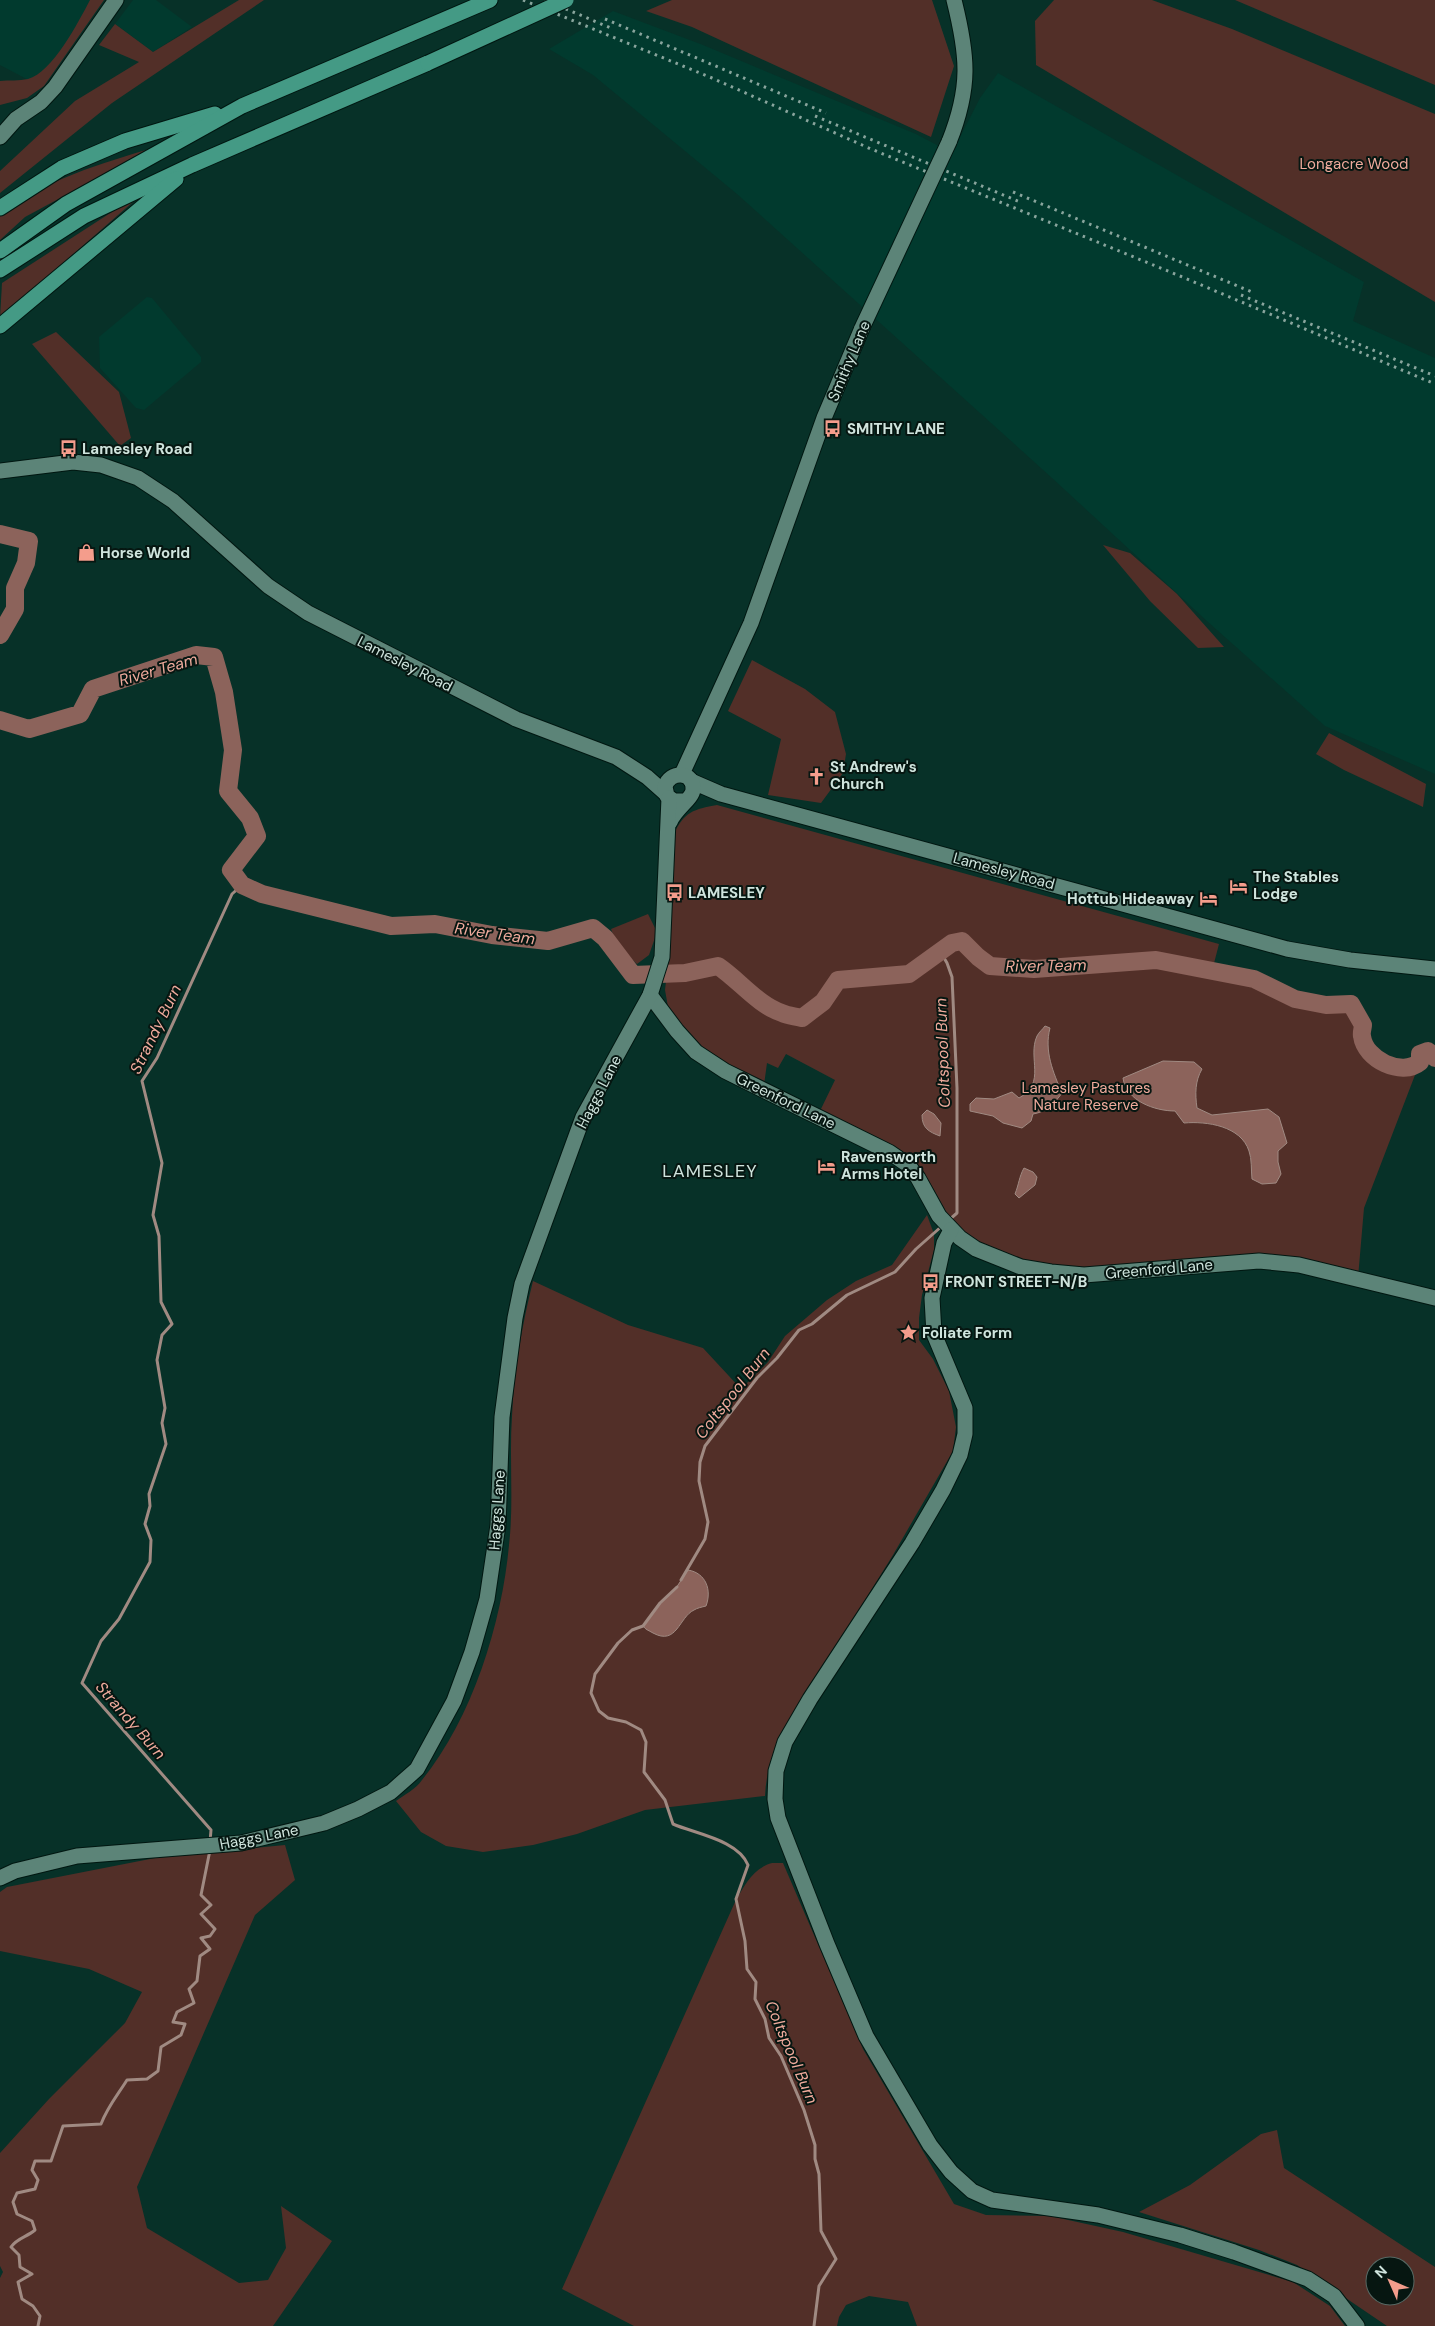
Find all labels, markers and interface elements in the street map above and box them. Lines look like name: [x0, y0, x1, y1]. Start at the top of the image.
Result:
park label: Longacre Wood: [1300, 154, 1408, 174]
street label: Smithy Lane: [823, 318, 875, 404]
bus stop icon: SMITHY LANE: [823, 419, 843, 439]
place label: SMITHY LANE: [847, 419, 945, 439]
bus stop icon: Lamesley Road: [58, 439, 78, 459]
place label: Lamesley Road: [82, 439, 192, 459]
shop icon: Horse World: [76, 543, 96, 563]
place label: Horse World: [100, 543, 190, 563]
street label: Lamesley Road: [354, 631, 456, 697]
water label: River Team: [116, 648, 200, 691]
place label: St Andrew's Church: [830, 757, 917, 794]
church icon: St Andrew's Church: [806, 766, 826, 786]
street label: Lamesley Road: [951, 848, 1057, 894]
place label: The Stables Lodge: [1253, 867, 1339, 904]
hotel icon: The Stables Lodge: [1229, 876, 1249, 896]
bus stop icon: LAMESLEY: [664, 883, 684, 903]
place label: LAMESLEY: [688, 883, 765, 903]
place label: Hottub Hideaway: [1067, 889, 1194, 909]
hotel icon: Hottub Hideaway: [1198, 889, 1218, 909]
water label: River Team: [453, 917, 537, 950]
water label: River Team: [1005, 954, 1087, 977]
water label: Strandy Burn: [125, 981, 186, 1077]
water label: Coltspool Burn: [930, 998, 955, 1108]
street label: Haggs Lane: [572, 1052, 626, 1132]
street label: Greenford Lane: [733, 1068, 839, 1134]
park label: Lamesley Pastures Nature Reserve: [1022, 1078, 1150, 1115]
place label: Ravensworth Arms Hotel: [841, 1147, 936, 1184]
hotel icon: Ravensworth Arms Hotel: [817, 1156, 837, 1176]
district label: LAMESLEY: [662, 1159, 758, 1183]
street label: Greenford Lane: [1104, 1254, 1214, 1284]
bus stop icon: FRONT STREET-N/B: [921, 1272, 941, 1292]
place label: FRONT STREET-N/B: [945, 1272, 1087, 1292]
place icon: Foliate Form: [898, 1323, 918, 1343]
place label: Foliate Form: [922, 1323, 1012, 1343]
water label: Coltspool Burn: [690, 1344, 775, 1443]
street label: Haggs Lane: [484, 1469, 510, 1551]
water label: Strandy Burn: [91, 1677, 170, 1764]
street label: Haggs Lane: [218, 1820, 300, 1854]
water label: Coltspool Burn: [760, 1997, 823, 2107]
north arrow: [1365, 2256, 1415, 2306]
text: N: [1371, 2262, 1391, 2282]

